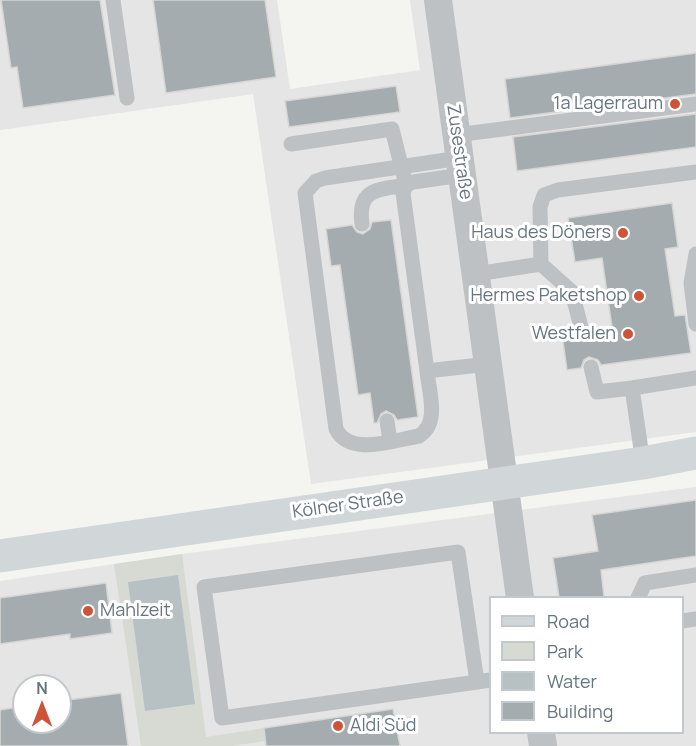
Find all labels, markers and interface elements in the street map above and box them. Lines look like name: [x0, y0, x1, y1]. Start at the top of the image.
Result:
place label: 1a Lagerraum: [553, 93, 663, 115]
marker: 1a Lagerraum: [668, 97, 682, 111]
street label: Zusestraße: [442, 103, 476, 201]
place label: Haus des Döners: [471, 222, 611, 244]
marker: Haus des Döners: [616, 226, 630, 240]
place label: Hermes Paketshop: [471, 285, 627, 307]
marker: Hermes Paketshop: [632, 289, 646, 303]
place label: Westfalen: [532, 323, 616, 345]
marker: Westfalen: [621, 327, 635, 341]
street label: Kölner Straße: [291, 487, 405, 523]
legend: [489, 596, 684, 734]
place label: Mahlzeit: [100, 600, 171, 622]
marker: Mahlzeit: [81, 604, 95, 618]
text: Road: [547, 609, 590, 633]
text: Park: [547, 639, 583, 663]
text: Water: [547, 669, 597, 693]
north arrow: [12, 674, 72, 734]
text: N: [36, 677, 48, 699]
text: Building: [547, 699, 613, 723]
place label: Aldi Süd: [350, 715, 417, 737]
marker: Aldi Süd: [331, 719, 345, 733]

